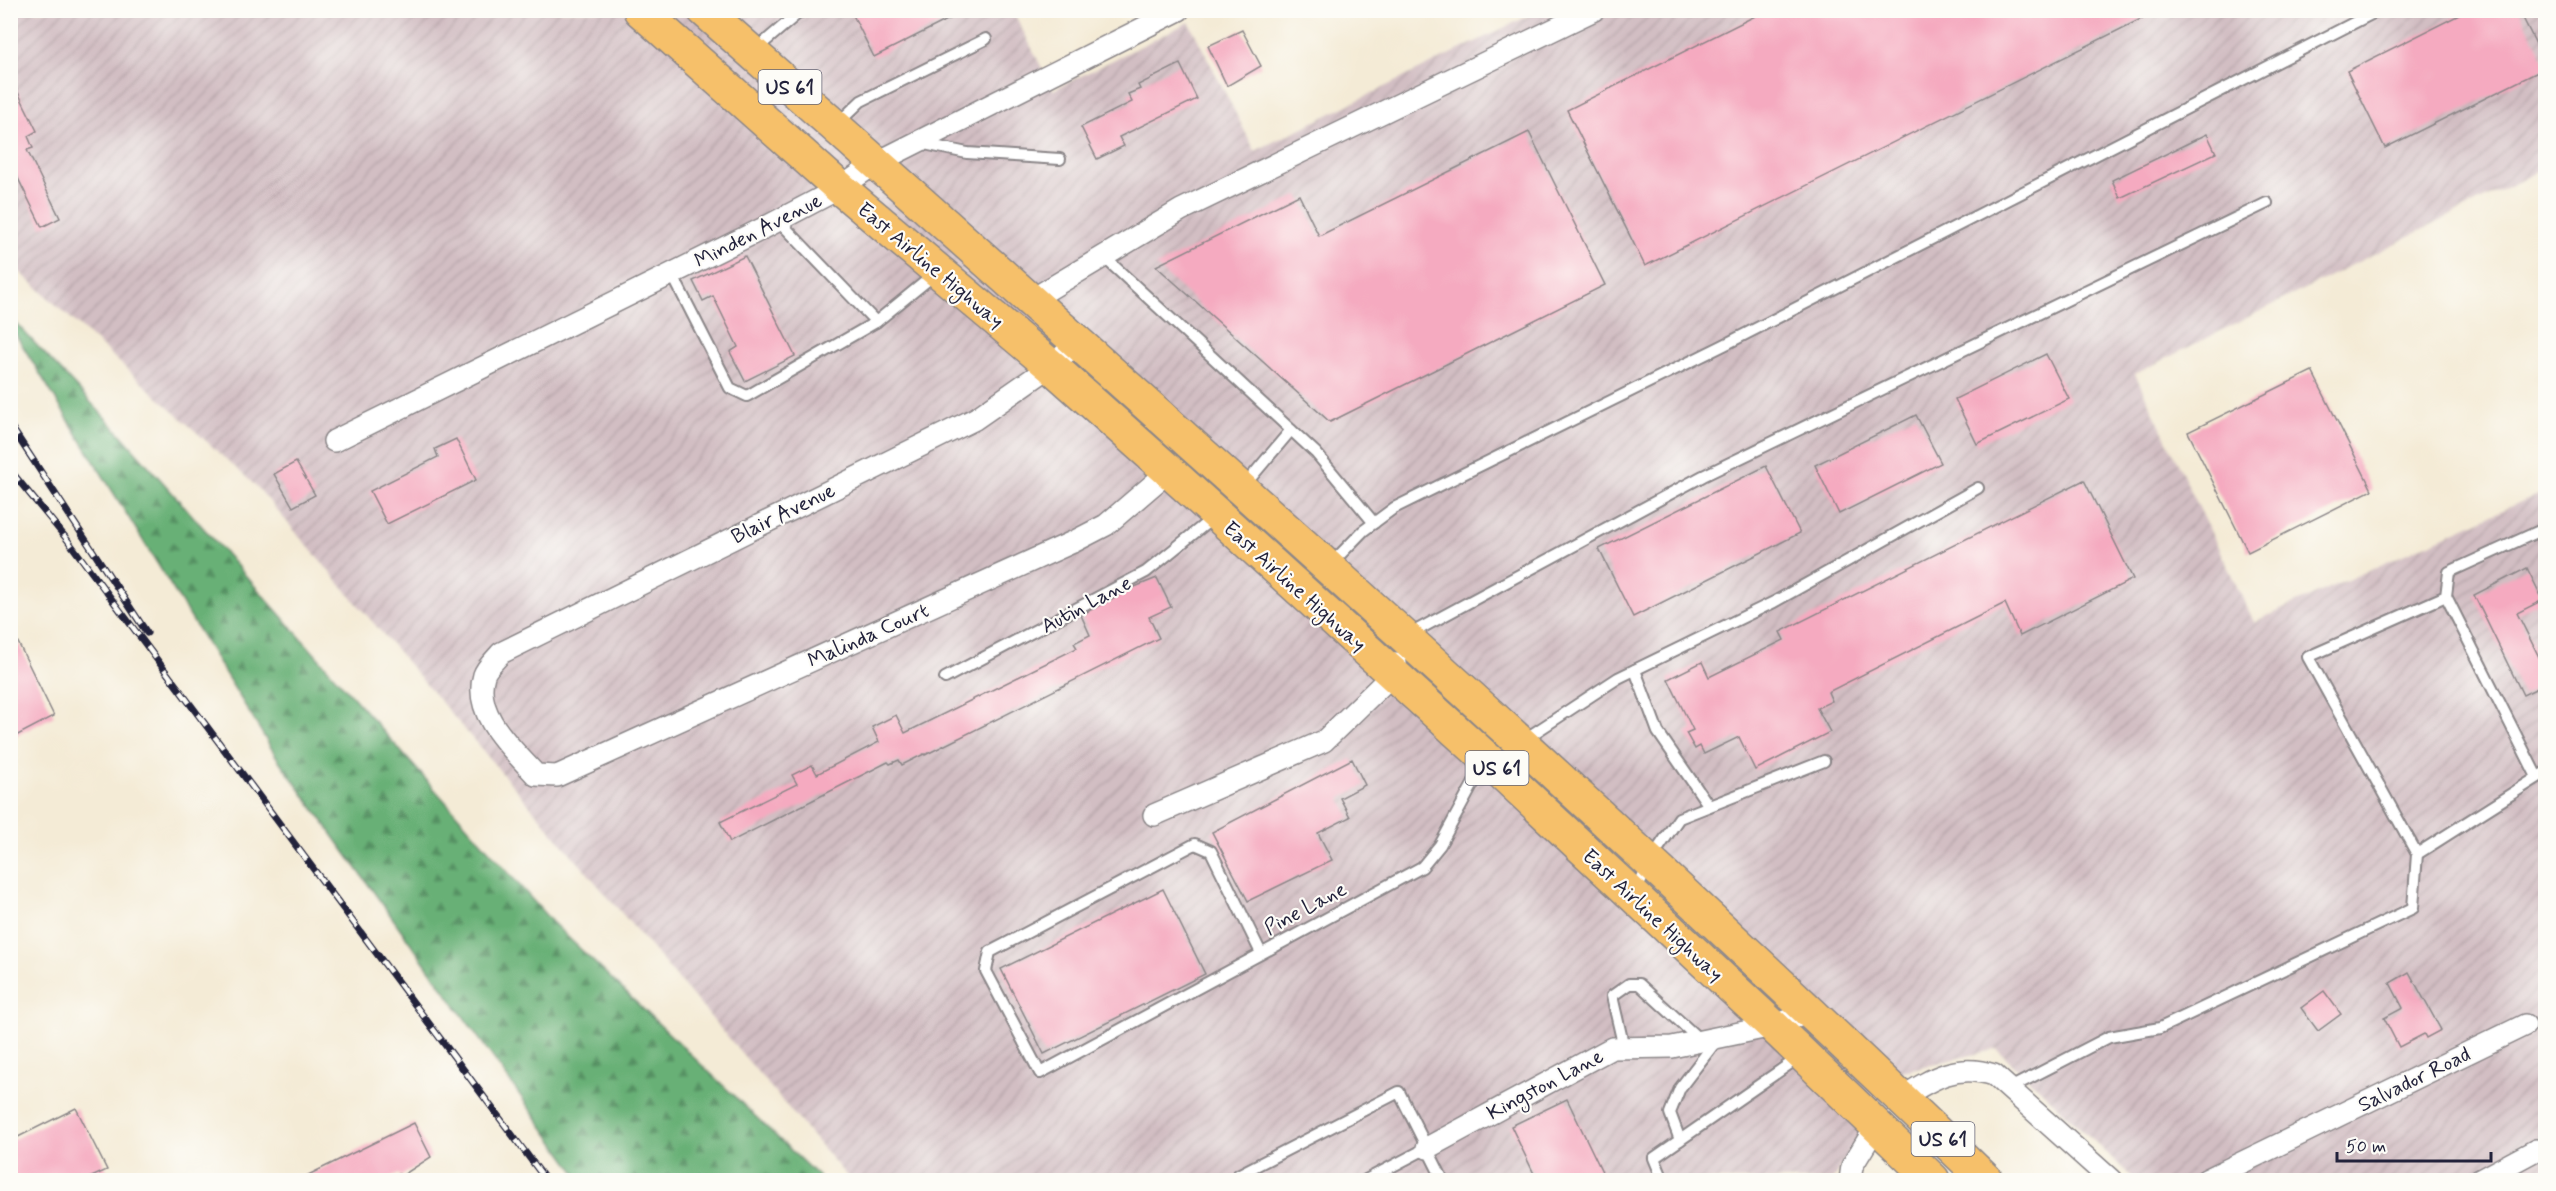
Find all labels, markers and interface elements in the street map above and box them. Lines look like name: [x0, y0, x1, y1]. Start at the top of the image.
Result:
road number: US 61: [758, 70, 822, 104]
street label: Minden Avenue: [690, 187, 827, 275]
street label: East Airline Highway: [851, 196, 1010, 336]
street label: Blair Avenue: [727, 477, 840, 551]
street label: East Airline Highway: [1216, 515, 1372, 659]
street label: Autin Lane: [1036, 569, 1137, 640]
street label: Malinda Court: [803, 597, 934, 675]
road number: US 61: [1466, 751, 1528, 785]
street label: East Airline Highway: [1575, 843, 1729, 989]
street label: Pine Lane: [1259, 876, 1352, 942]
street label: Salvador Road: [2353, 1041, 2475, 1119]
street label: Kingston Lane: [1482, 1042, 1609, 1128]
road number: US 61: [1912, 1122, 1974, 1156]
scale bar: [2337, 1125, 2492, 1163]
text: 50 m: [2346, 1135, 2386, 1159]

